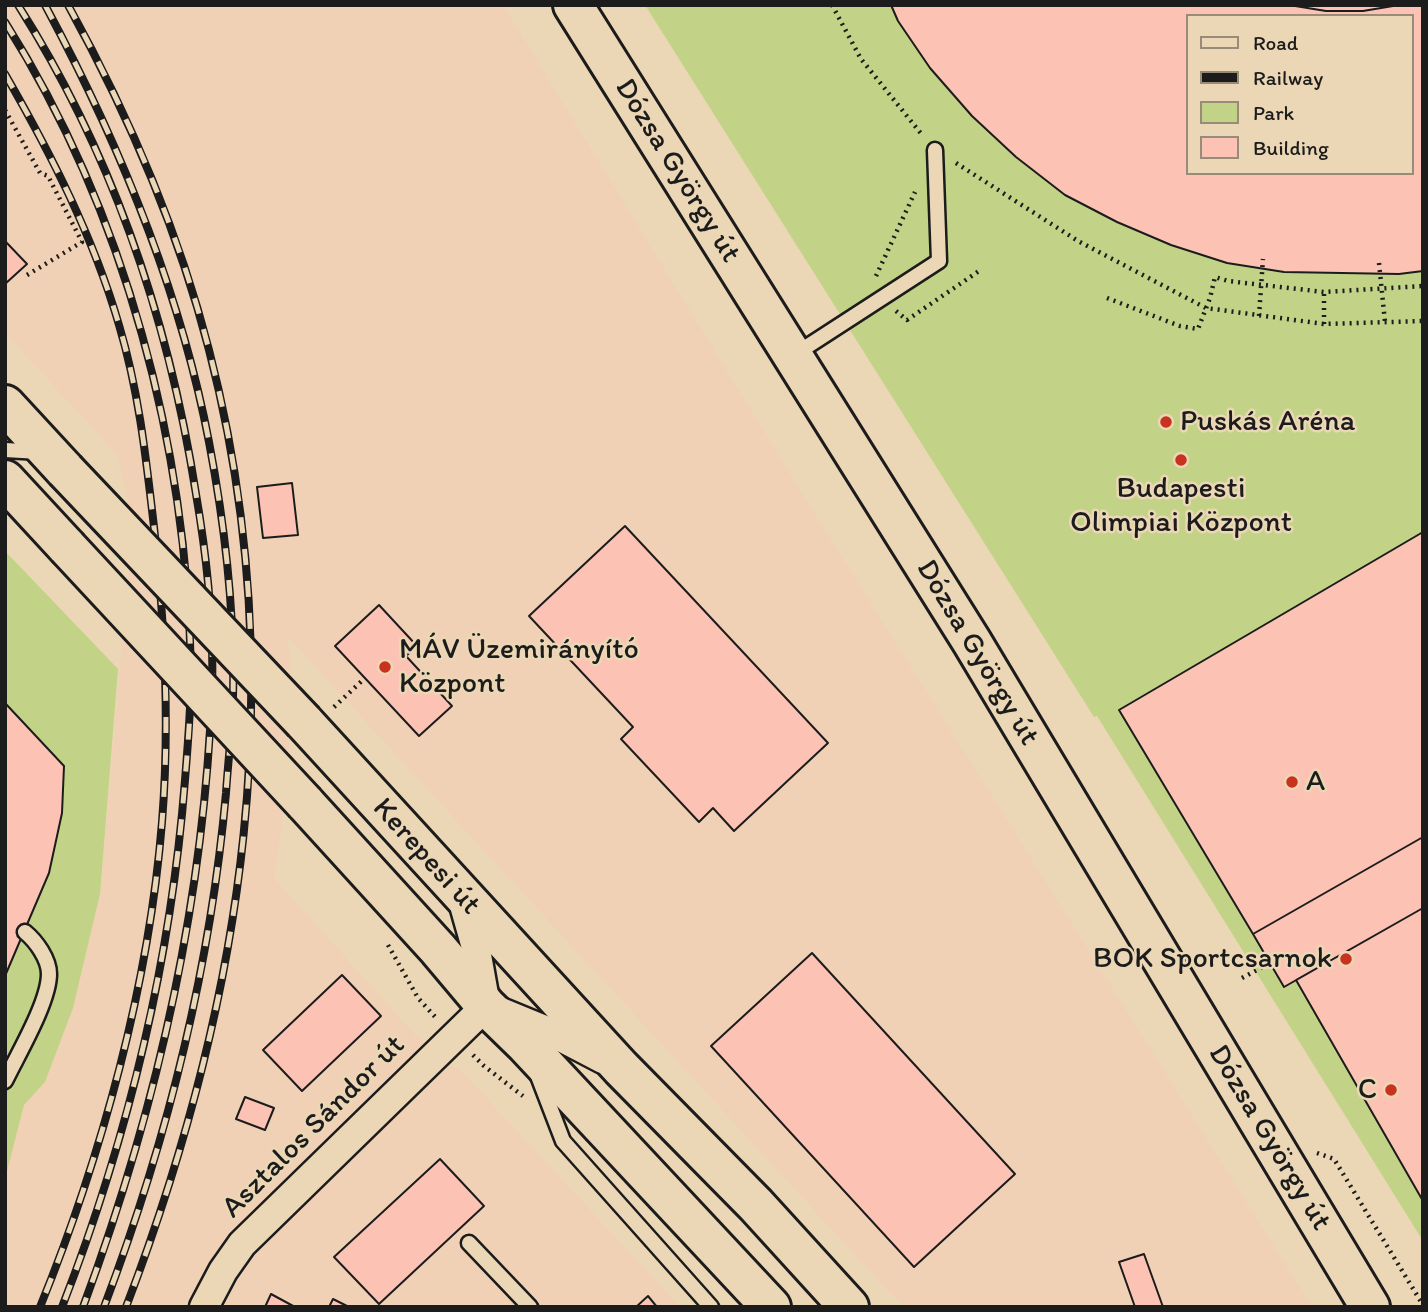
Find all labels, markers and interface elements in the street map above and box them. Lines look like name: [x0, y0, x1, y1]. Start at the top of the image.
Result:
legend: [1186, 14, 1414, 175]
text: Road: [1253, 30, 1298, 55]
text: Railway: [1253, 65, 1323, 90]
street label: Dózsa György út: [606, 72, 748, 270]
text: Park: [1253, 100, 1294, 125]
text: Building: [1253, 135, 1329, 160]
place label: Puskás Aréna: [1180, 404, 1355, 440]
marker: Puskás Aréna: [1158, 414, 1174, 430]
marker: Budapesti Olimpiai Központ: [1173, 452, 1189, 468]
place label: Budapesti Olimpiai Központ: [1070, 471, 1292, 542]
street label: Dózsa György út: [907, 554, 1047, 752]
place label: MÁV Üzemirányító Központ: [399, 632, 639, 702]
marker: MÁV Üzemirányító Központ: [377, 659, 393, 675]
place label: A: [1306, 764, 1325, 800]
marker: A: [1284, 774, 1300, 790]
street label: Kerepesi út: [364, 791, 488, 923]
place label: BOK Sportcsarnok: [1093, 941, 1332, 977]
marker: BOK Sportcsarnok: [1338, 951, 1354, 967]
street label: Asztalos Sándor út: [215, 1028, 413, 1226]
street label: Dózsa György út: [1199, 1039, 1339, 1237]
place label: C: [1358, 1072, 1377, 1108]
marker: C: [1383, 1082, 1399, 1098]

